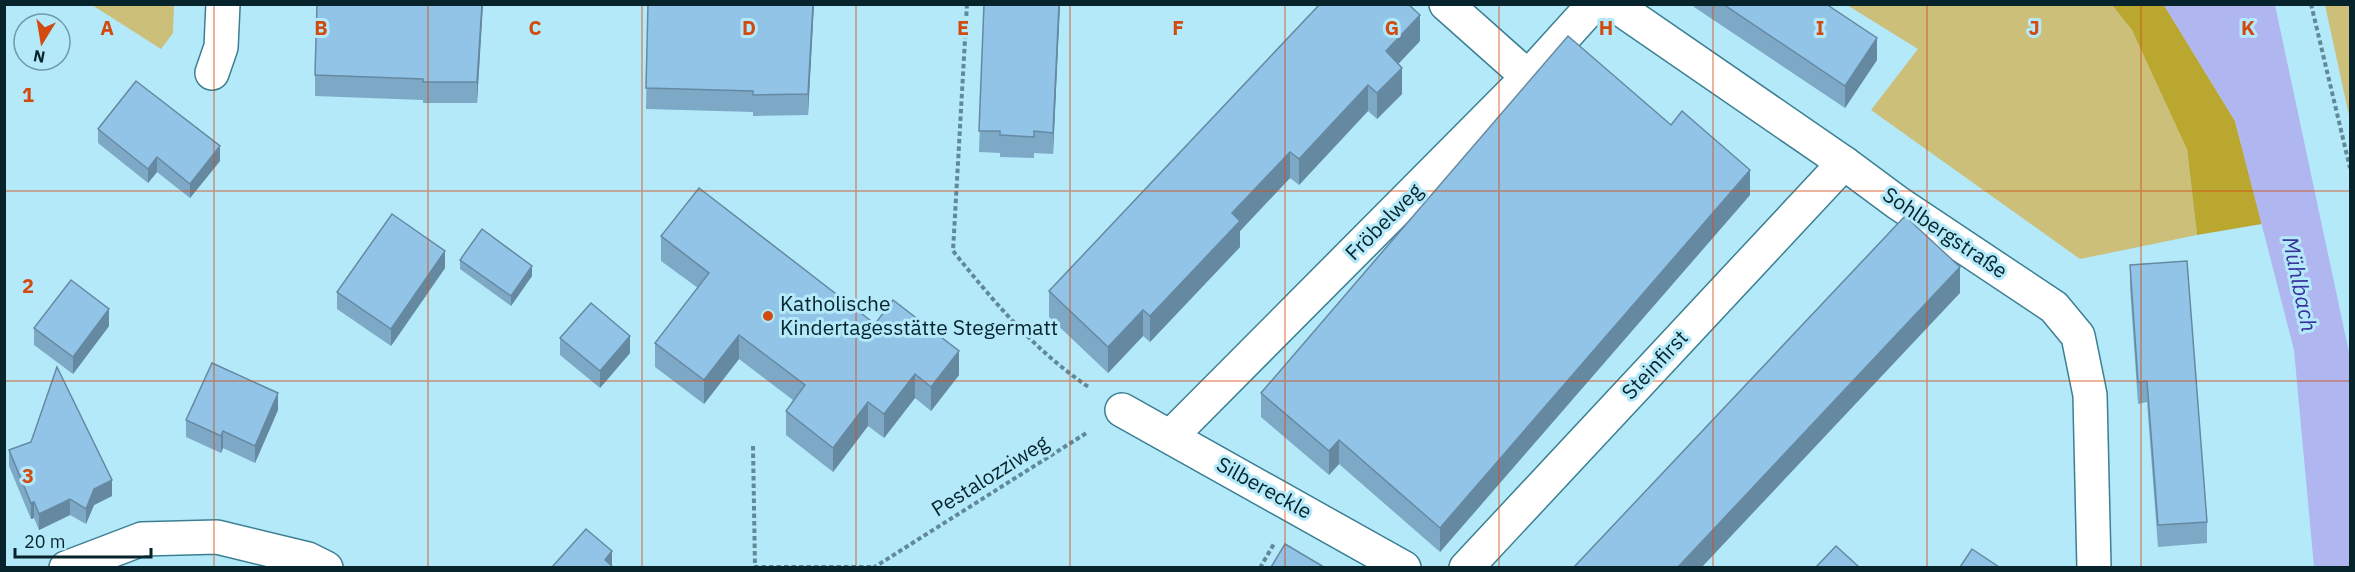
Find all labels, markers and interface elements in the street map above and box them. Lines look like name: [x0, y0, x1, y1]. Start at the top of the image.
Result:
north arrow: [12, 12, 72, 72]
text: A: [100, 14, 114, 41]
text: B: [314, 14, 328, 41]
text: C: [528, 14, 542, 41]
text: D: [742, 14, 756, 41]
text: E: [957, 14, 969, 41]
text: F: [1172, 14, 1184, 41]
text: G: [1385, 14, 1399, 41]
text: H: [1599, 14, 1613, 41]
text: I: [1816, 14, 1824, 41]
text: J: [2028, 14, 2040, 41]
text: K: [2241, 14, 2255, 41]
text: N: [32, 46, 47, 68]
text: 1: [22, 81, 34, 108]
street label: Fröbelweg: [1339, 177, 1428, 266]
street label: Sohlbergstraße: [1878, 180, 2013, 284]
water label: Mühlbach: [2276, 234, 2325, 334]
text: 2: [22, 272, 34, 299]
place label: Katholische Kindertagesstätte Stegermatt: [780, 289, 1058, 341]
marker: Katholische Kindertagesstätte Stegermatt: [761, 309, 775, 323]
street label: Steinfirst: [1615, 324, 1694, 405]
street label: Pestalozziweg: [926, 428, 1053, 522]
street label: Silbereckle: [1212, 449, 1317, 525]
text: 3: [22, 462, 34, 489]
scale bar: [15, 521, 152, 559]
text: 20 m: [24, 530, 66, 553]

